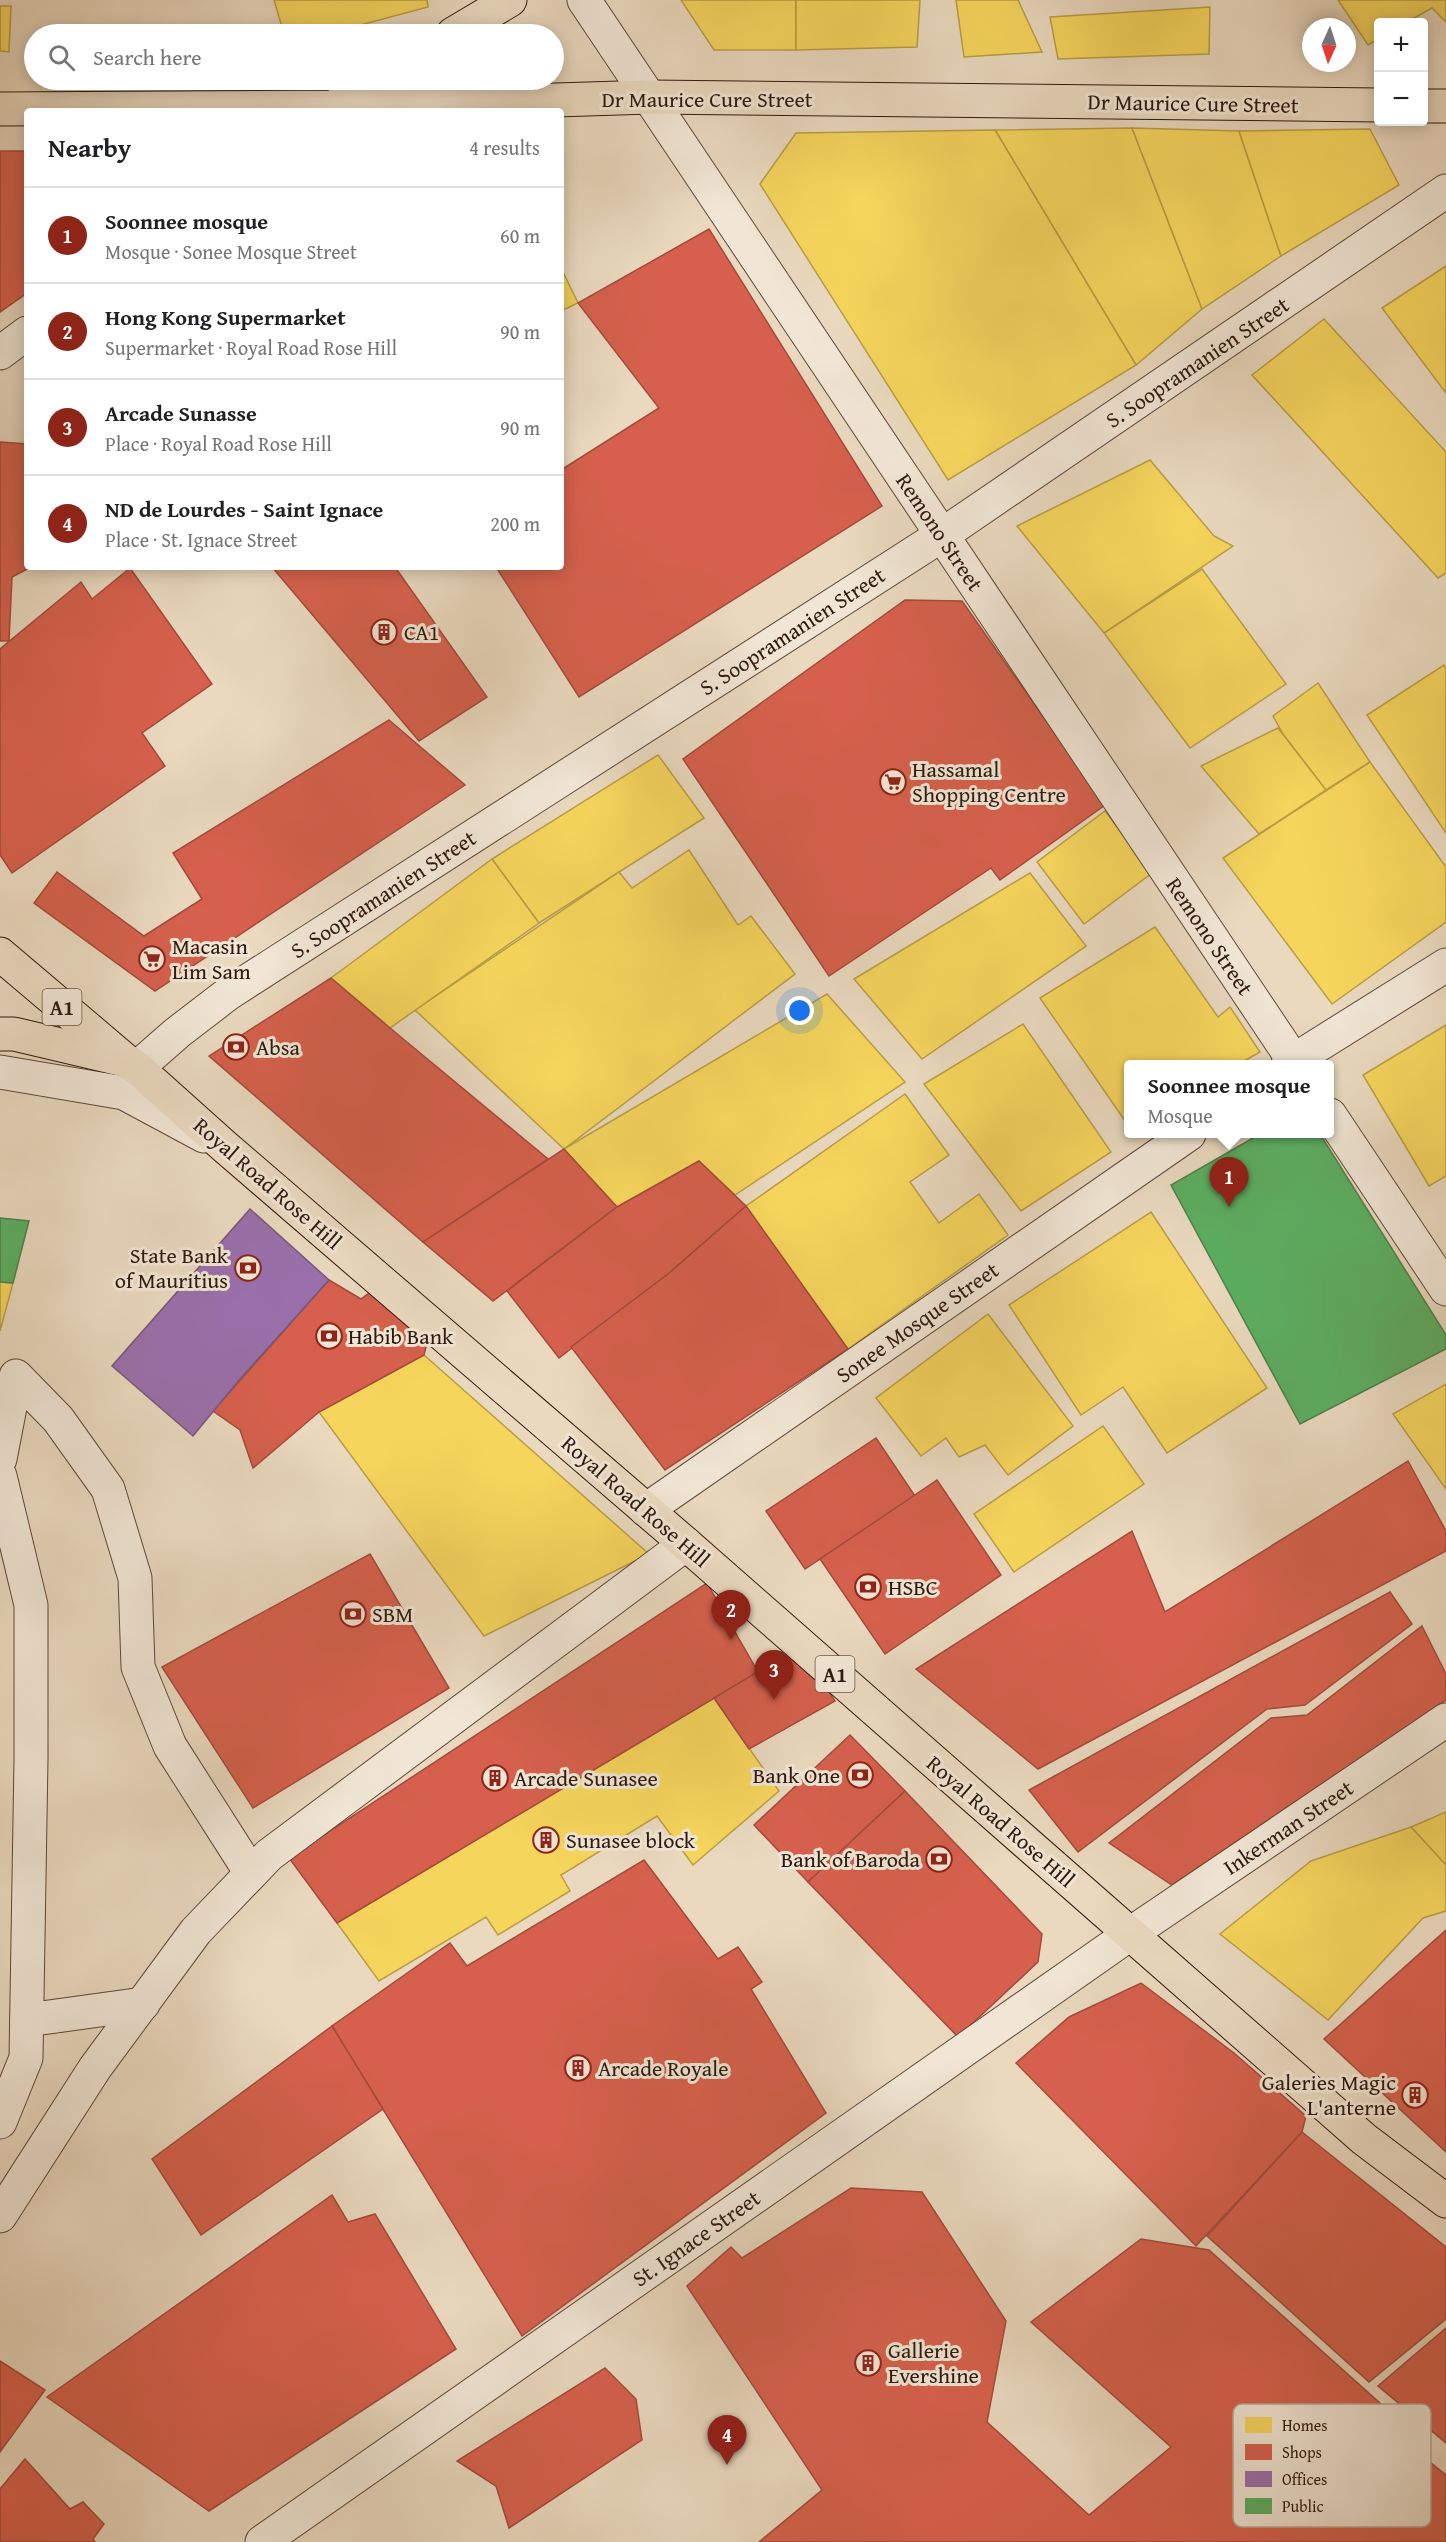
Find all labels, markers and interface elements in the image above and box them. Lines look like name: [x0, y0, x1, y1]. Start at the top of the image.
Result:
north arrow: [1302, 18, 1356, 72]
map controls: [1374, 18, 1428, 126]
button: +: [1374, 18, 1428, 72]
search box: [24, 24, 564, 90]
icon: search: [45, 41, 78, 74]
text: Search here: [93, 41, 202, 73]
button: −: [1374, 72, 1428, 126]
street label: Dr Maurice Cure Street: [601, 83, 813, 115]
street label: Dr Maurice Cure Street: [1087, 85, 1299, 121]
text: Nearby: [48, 128, 131, 167]
text: 4 results: [469, 133, 540, 162]
text: Soonnee mosque: [105, 205, 268, 237]
text: 1: [62, 221, 73, 250]
text: 60 m: [500, 221, 540, 250]
text: Mosque · Sonee Mosque Street: [105, 237, 357, 266]
street label: S. Soopramanien Street: [1099, 288, 1295, 435]
text: Hong Kong Supermarket: [105, 301, 345, 333]
text: 2: [62, 317, 73, 346]
text: 90 m: [500, 317, 540, 346]
text: Supermarket · Royal Road Rose Hill: [105, 333, 397, 362]
text: Arcade Sunasse: [105, 397, 257, 429]
text: 3: [62, 413, 73, 442]
text: 90 m: [500, 413, 540, 442]
text: Place · Royal Road Rose Hill: [105, 429, 332, 458]
street label: Remono Street: [889, 467, 991, 598]
text: ND de Lourdes - Saint Ignace: [105, 493, 383, 525]
text: 4: [62, 509, 73, 538]
text: 200 m: [490, 509, 540, 538]
text: Place · St. Ignace Street: [105, 525, 297, 554]
street label: S. Soopramanien Street: [693, 559, 891, 703]
place label: CA1: [404, 616, 439, 648]
building icon: CA1: [369, 617, 399, 647]
place label: Hassamal Shopping Centre: [912, 753, 1066, 810]
supermarket icon: Hassamal Shopping Centre: [878, 767, 908, 797]
street label: S. Soopramanien Street: [284, 822, 482, 966]
street label: Remono Street: [1159, 871, 1261, 1002]
place label: Macasin Lim Sam: [172, 930, 251, 987]
supermarket icon: Macasin Lim Sam: [137, 944, 167, 974]
road number: A1: [42, 989, 82, 1025]
your location: [785, 996, 814, 1025]
place label: Absa: [256, 1031, 300, 1063]
bank icon: Absa: [221, 1032, 251, 1062]
popup: [1124, 1060, 1334, 1138]
text: Soonnee mosque: [1147, 1069, 1311, 1101]
text: Mosque: [1147, 1101, 1213, 1130]
street label: Royal Road Rose Hill: [187, 1109, 349, 1257]
pin: 1: [1210, 1158, 1248, 1207]
place label: State Bank of Mauritius: [115, 1239, 229, 1296]
bank icon: State Bank of Mauritius: [233, 1253, 263, 1283]
street label: Sonee Mosque Street: [829, 1254, 1005, 1390]
place label: Habib Bank: [348, 1320, 454, 1352]
bank icon: Habib Bank: [314, 1321, 344, 1351]
street label: Royal Road Rose Hill: [555, 1427, 717, 1575]
place label: HSBC: [888, 1571, 938, 1603]
bank icon: HSBC: [853, 1572, 883, 1602]
pin: 2: [712, 1590, 750, 1640]
place label: SBM: [372, 1598, 413, 1630]
bank icon: SBM: [338, 1599, 368, 1629]
pin: 3: [754, 1650, 794, 1700]
road number: A1: [816, 1656, 854, 1692]
street label: Royal Road Rose Hill: [920, 1747, 1082, 1895]
place label: Bank One: [753, 1759, 840, 1791]
bank icon: Bank One: [845, 1760, 875, 1790]
place label: Arcade Sunasee: [514, 1762, 658, 1794]
building icon: Arcade Sunasee: [480, 1763, 510, 1793]
street label: Inkerman Street: [1217, 1772, 1360, 1882]
place label: Sunasee block: [566, 1824, 696, 1856]
building icon: Sunasee block: [531, 1825, 561, 1855]
place label: Bank of Baroda: [781, 1843, 921, 1875]
bank icon: Bank of Baroda: [924, 1844, 954, 1874]
place label: Arcade Royale: [598, 2052, 729, 2084]
building icon: Arcade Royale: [563, 2053, 593, 2083]
place label: Galeries Magic L'anterne: [1262, 2066, 1396, 2123]
building icon: Galeries Magic L'anterne: [1400, 2080, 1430, 2110]
street label: St. Ignace Street: [625, 2182, 767, 2294]
place label: Gallerie Evershine: [888, 2334, 979, 2391]
building icon: Gallerie Evershine: [853, 2348, 883, 2378]
legend: [1233, 2404, 1431, 2527]
text: Homes: [1282, 2413, 1328, 2437]
pin: 4: [708, 2416, 746, 2465]
text: Shops: [1282, 2440, 1322, 2464]
text: Offices: [1282, 2467, 1327, 2491]
text: Public: [1282, 2494, 1324, 2518]

